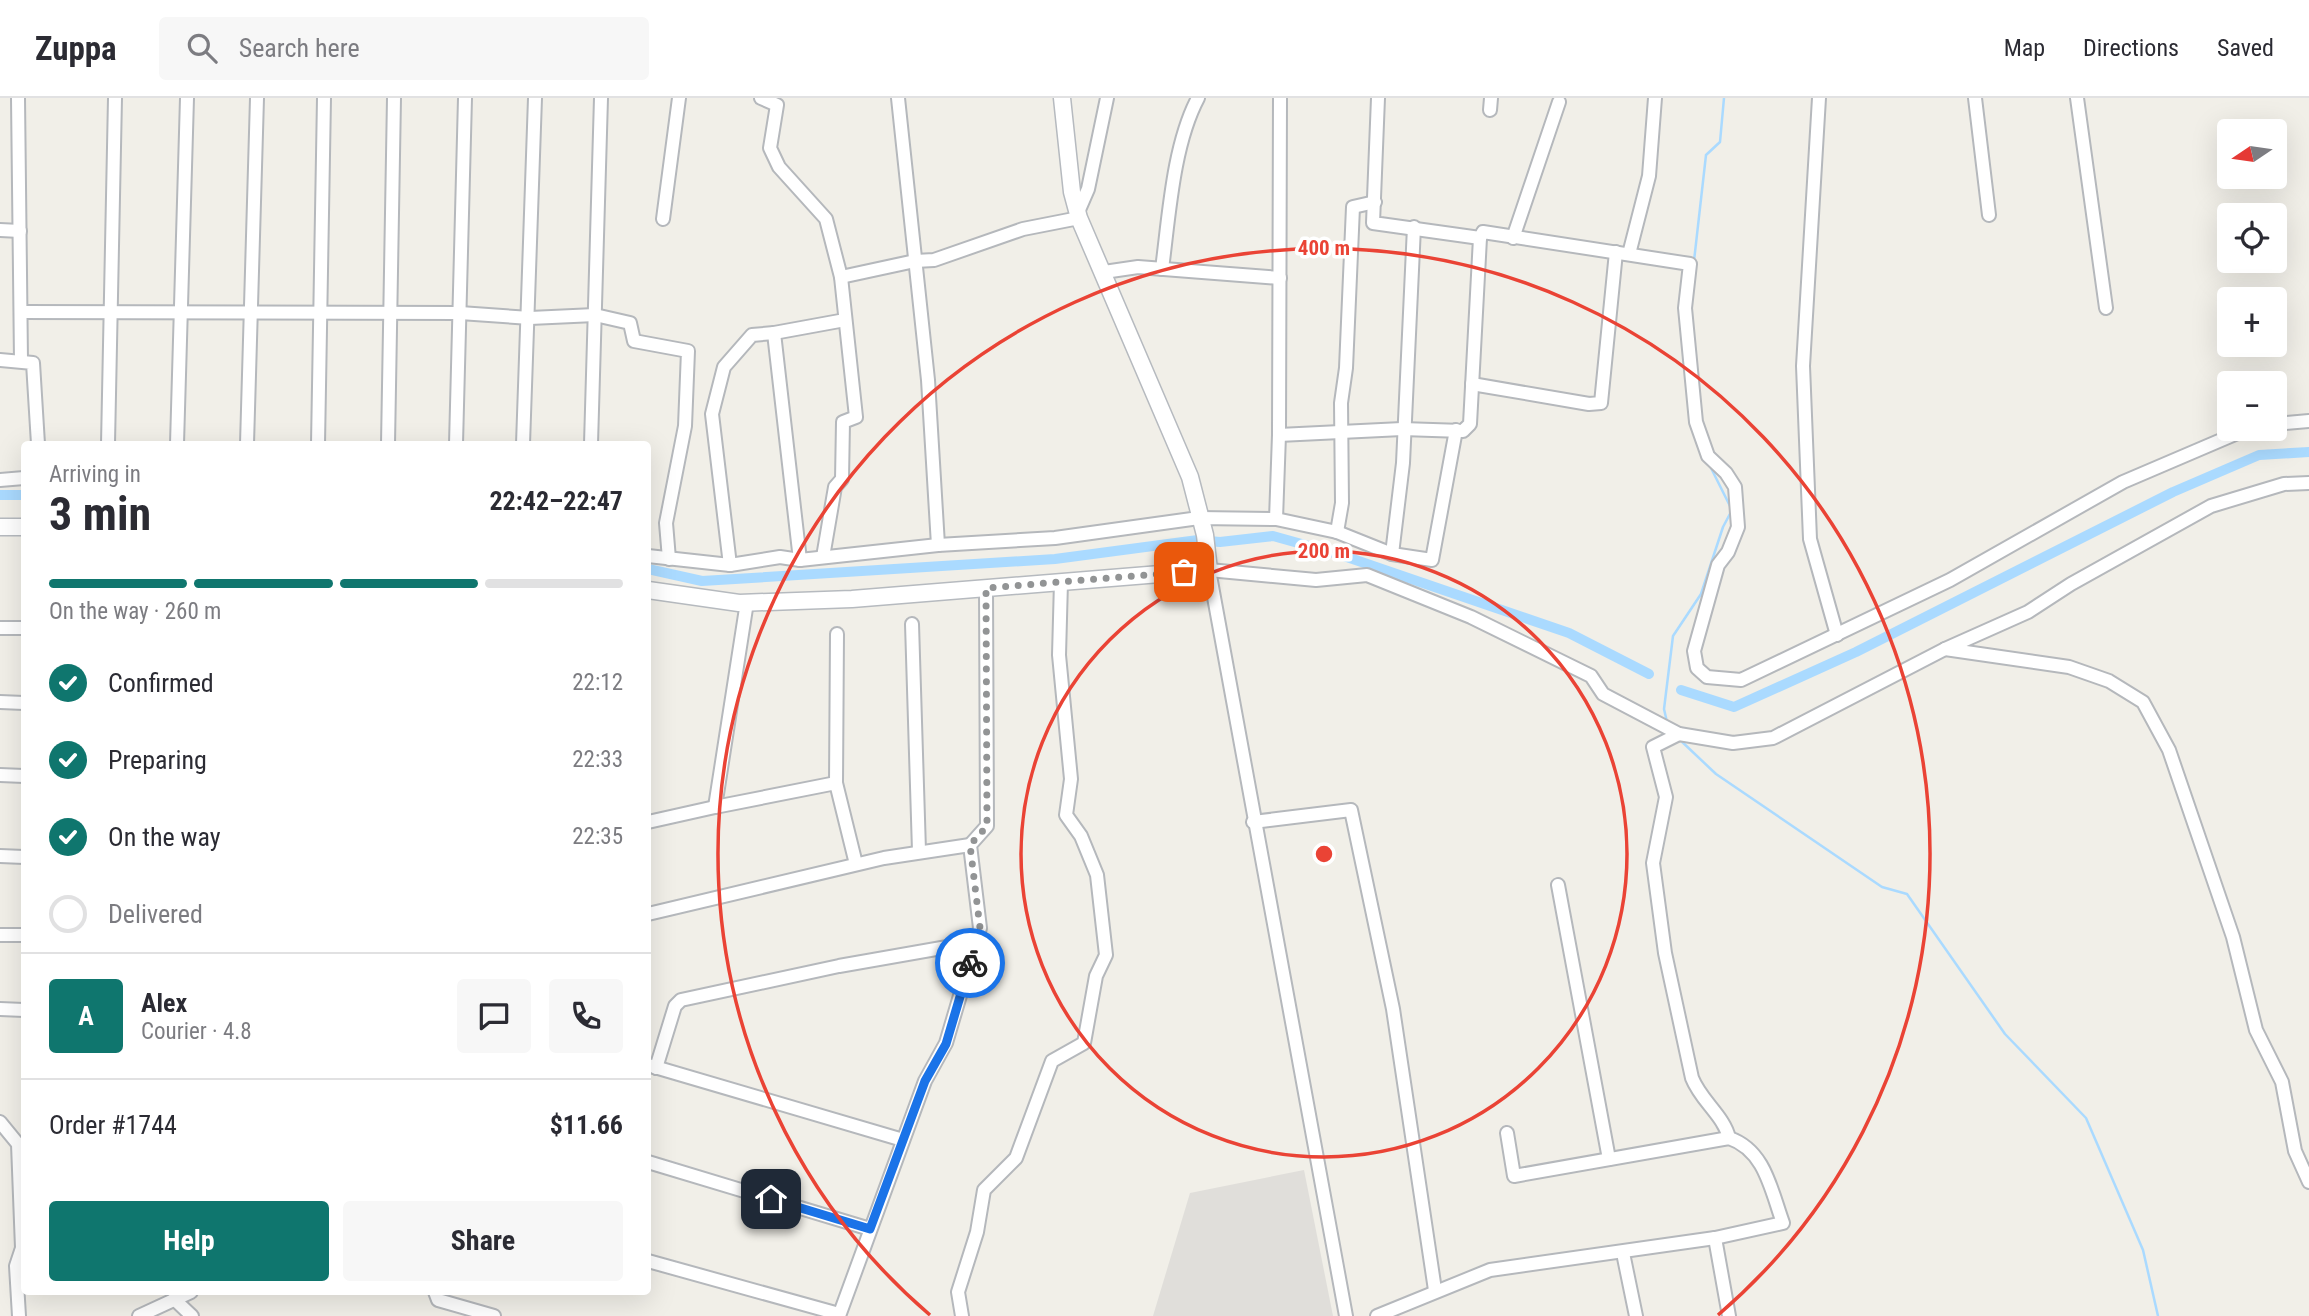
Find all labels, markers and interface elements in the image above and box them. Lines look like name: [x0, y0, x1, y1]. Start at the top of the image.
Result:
search box: [159, 17, 649, 80]
text: Zuppa: [35, 29, 117, 68]
icon: search: [183, 29, 221, 67]
text: Search here: [239, 33, 360, 63]
text: Map: [2004, 34, 2045, 62]
text: Directions: [2083, 34, 2179, 62]
text: Saved: [2217, 34, 2274, 62]
north arrow: [2217, 119, 2287, 189]
map controls: [2217, 119, 2287, 441]
button: locate: [2217, 203, 2287, 273]
text: 400 m: [1298, 236, 1350, 260]
button: +: [2217, 287, 2287, 357]
button: −: [2217, 371, 2287, 441]
text: Arriving in: [49, 461, 141, 488]
text: 22:42–22:47: [489, 486, 623, 516]
text: 3 min: [49, 487, 151, 541]
text: 200 m: [1298, 539, 1350, 563]
pin: [1154, 542, 1214, 602]
icon: bag: [1165, 553, 1203, 591]
text: On the way · 260 m: [49, 598, 221, 625]
icon: check: [49, 664, 87, 702]
text: Confirmed: [108, 668, 214, 698]
text: 22:12: [572, 669, 623, 696]
icon: check: [49, 741, 87, 779]
text: Preparing: [108, 745, 207, 775]
text: 22:33: [572, 746, 623, 773]
icon: check: [49, 818, 87, 856]
text: On the way: [108, 822, 221, 852]
text: 22:35: [572, 823, 623, 850]
centre of rings: [1312, 842, 1336, 866]
text: Delivered: [108, 899, 203, 929]
courier: [935, 928, 1005, 998]
icon: bike: [951, 944, 989, 982]
button: chat: [457, 979, 531, 1053]
button: phone: [549, 979, 623, 1053]
text: Alex: [141, 988, 187, 1018]
text: A: [78, 1001, 94, 1031]
text: Courier · 4.8: [141, 1018, 252, 1045]
text: Order #1744: [49, 1110, 177, 1140]
text: $11.66: [550, 1110, 623, 1140]
pin: [741, 1169, 801, 1229]
icon: home: [752, 1180, 790, 1218]
button: Help: [49, 1201, 329, 1281]
button: Share: [343, 1201, 623, 1281]

